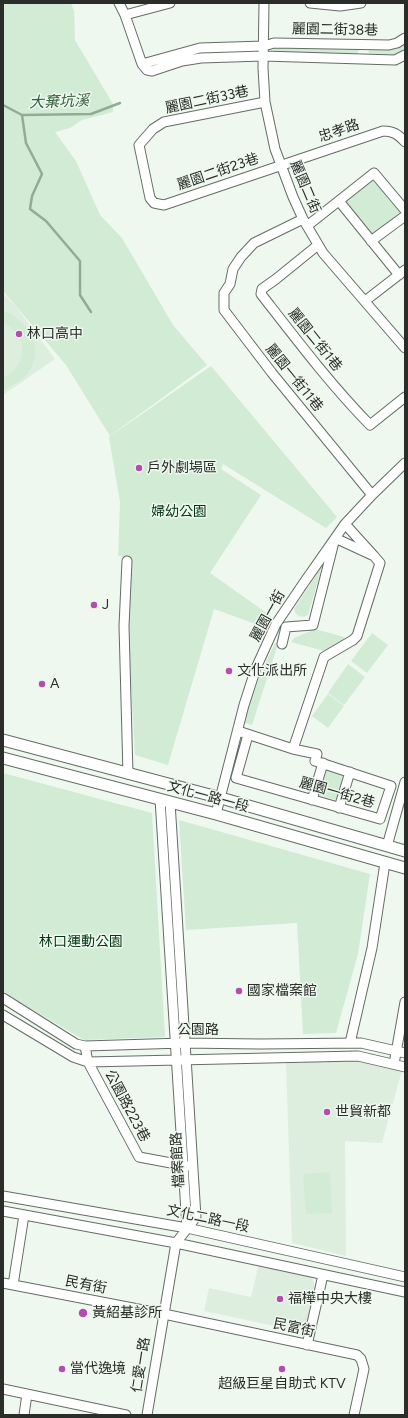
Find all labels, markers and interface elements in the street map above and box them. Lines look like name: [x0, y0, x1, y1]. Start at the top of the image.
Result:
street label: 麗園二街38巷: [292, 21, 378, 39]
street label: 麗園二街33巷: [164, 83, 250, 117]
water label: 大棄坑溪: [29, 92, 89, 112]
street label: 忠孝路: [316, 116, 362, 146]
street label: 麗園二街23巷: [175, 150, 261, 194]
street label: 麗園二街: [286, 158, 324, 216]
street label: 麗園二街1巷: [285, 305, 345, 375]
place label: 林口高中: [27, 326, 83, 342]
marker: 林口高中: [14, 329, 24, 339]
street label: 麗園一街11巷: [262, 341, 326, 415]
place label: 戶外劇場區: [147, 460, 217, 476]
marker: 戶外劇場區: [134, 463, 144, 473]
park label: 婦幼公園: [151, 504, 207, 520]
street label: 麗園一街: [247, 587, 289, 645]
place label: J: [102, 597, 109, 613]
marker: J: [89, 600, 99, 610]
place label: 文化派出所: [237, 663, 307, 679]
marker: 文化派出所: [224, 666, 234, 676]
place label: A: [50, 676, 59, 692]
marker: A: [37, 679, 47, 689]
street label: 麗園一街2巷: [297, 774, 377, 812]
street label: 文化一路一段: [165, 778, 251, 816]
park label: 林口運動公園: [39, 934, 123, 950]
place label: 國家檔案館: [247, 983, 317, 999]
marker: 國家檔案館: [234, 986, 244, 996]
street label: 公園路: [177, 1022, 219, 1038]
street label: 公園路223巷: [101, 1067, 153, 1145]
place label: 世貿新都: [335, 1104, 391, 1120]
marker: 世貿新都: [322, 1107, 332, 1117]
street label: 檔案館路: [168, 1132, 188, 1188]
street label: 文化二路一段: [165, 1202, 251, 1236]
street label: 民有街: [64, 1273, 108, 1297]
place label: 福樺中央大樓: [288, 1291, 372, 1307]
marker: 福樺中央大樓: [275, 1294, 285, 1304]
place label: 黃紹基診所: [92, 1305, 162, 1321]
marker: 黃紹基診所: [77, 1307, 89, 1319]
street label: 民富街: [272, 1315, 316, 1341]
street label: 仁愛一路: [128, 1336, 154, 1394]
place label: 當代逸境: [70, 1361, 126, 1377]
marker: 當代逸境: [57, 1364, 67, 1374]
marker: 超級巨星自助式 KTV: [277, 1364, 287, 1374]
place label: 超級巨星自助式 KTV: [218, 1376, 346, 1392]

